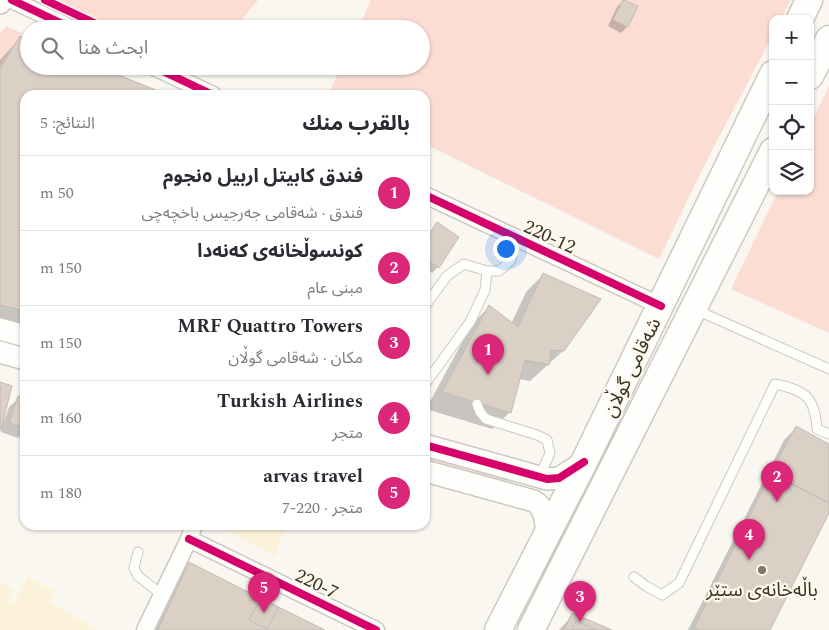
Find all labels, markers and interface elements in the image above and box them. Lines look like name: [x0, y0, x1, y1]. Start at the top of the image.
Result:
map controls: [769, 15, 814, 195]
button: +: [769, 15, 814, 60]
search box: [20, 20, 430, 75]
icon: search: [38, 34, 66, 62]
text: ابحث هنا: [78, 34, 148, 63]
button: −: [769, 60, 814, 105]
button: locate: [769, 105, 814, 150]
text: بالقرب منك: [302, 108, 410, 140]
text: النتائج: 5: [40, 111, 95, 135]
button: layers: [769, 150, 814, 195]
text: فندق كابيتل اربيل ٥نجوم: [163, 162, 363, 191]
text: 50 m: [40, 181, 74, 205]
text: 1: [390, 181, 399, 205]
text: فندق · شەقامی جەرجیس باخچەچی: [141, 201, 363, 225]
street label: 220-12: [518, 213, 580, 262]
your location: [493, 236, 519, 262]
text: کونسوڵخانەی کەنەدا: [197, 237, 363, 266]
text: 150 m: [40, 256, 82, 280]
text: 2: [390, 256, 399, 280]
text: مبنى عام: [307, 276, 363, 300]
text: MRF Quattro Towers: [177, 312, 363, 341]
street label: شەقامی گوڵان: [595, 313, 669, 422]
text: 150 m: [40, 331, 82, 355]
text: 3: [390, 331, 399, 355]
pin: 1: [472, 334, 504, 375]
text: مكان · شەقامی گوڵان: [228, 346, 363, 370]
text: Turkish Airlines: [217, 387, 363, 416]
text: 160 m: [40, 406, 82, 430]
text: 4: [390, 406, 399, 430]
text: متجر: [332, 421, 363, 445]
pin: 2: [761, 461, 793, 502]
text: arvas travel: [263, 462, 363, 491]
text: 180 m: [40, 481, 82, 505]
text: 5: [390, 481, 399, 505]
text: متجر · 220-7: [282, 496, 363, 520]
pin: 4: [733, 519, 765, 560]
street label: 220-7: [290, 561, 343, 607]
marker: باڵەخانەی ستێر: [756, 564, 768, 576]
pin: 5: [248, 572, 280, 613]
place label: باڵەخانەی ستێر: [705, 576, 818, 605]
pin: 3: [564, 581, 596, 622]

